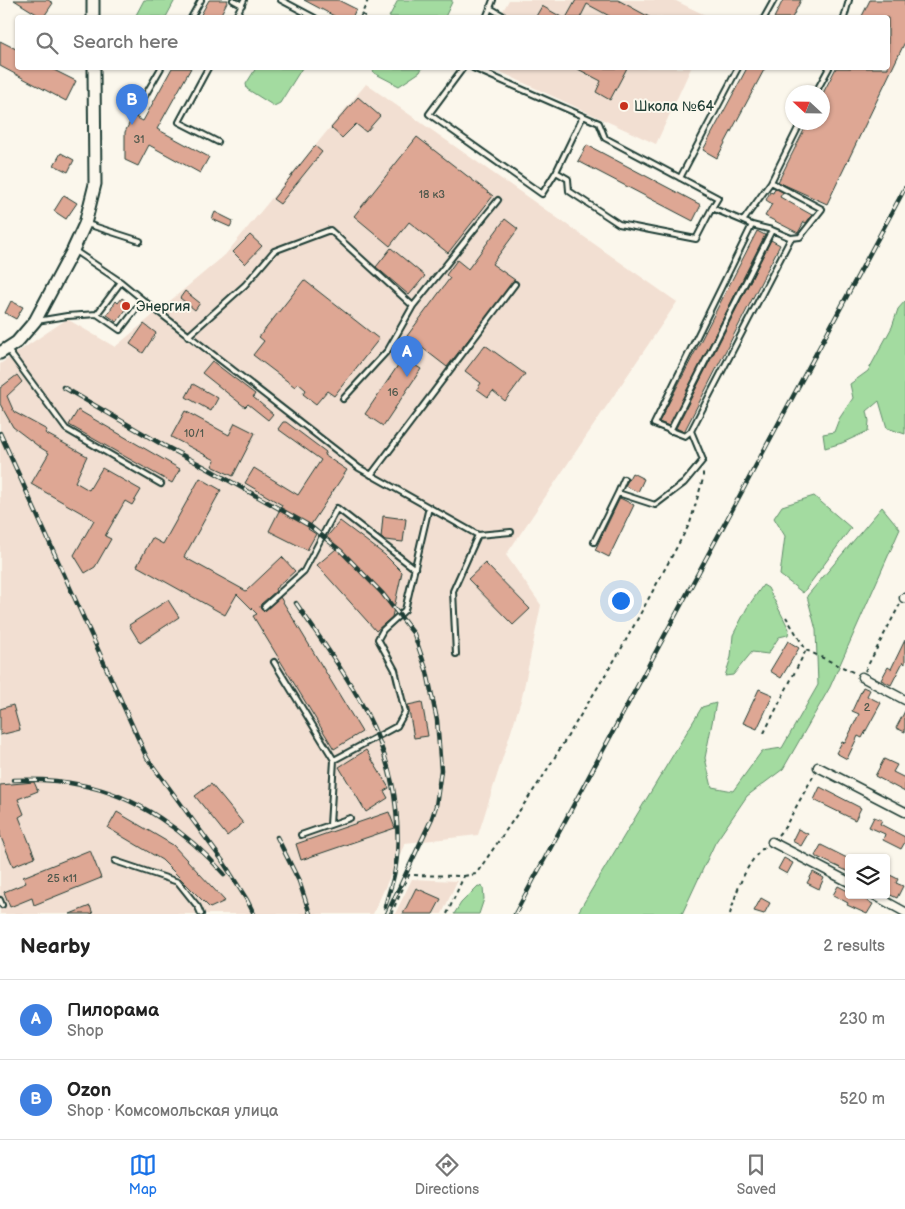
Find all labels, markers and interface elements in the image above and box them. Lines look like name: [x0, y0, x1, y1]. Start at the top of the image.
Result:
search box: [15, 15, 890, 70]
icon: search: [33, 29, 61, 57]
text: Search here: [73, 31, 178, 54]
pin: B: [116, 84, 148, 125]
north arrow: [785, 85, 830, 130]
place label: Школа №64: [634, 98, 715, 115]
marker: Школа №64: [618, 100, 630, 112]
house number: 31: [133, 133, 145, 146]
house number: 18 к3: [419, 188, 445, 201]
place label: Энергия: [136, 298, 190, 315]
marker: Энергия: [120, 300, 132, 312]
pin: A: [391, 336, 423, 377]
house number: 16: [388, 386, 399, 399]
house number: 10/1: [184, 427, 204, 440]
your location: [608, 588, 634, 614]
house number: 2: [864, 701, 871, 714]
map controls: [845, 854, 890, 899]
button: layers: [845, 854, 890, 899]
house number: 25 к11: [47, 872, 77, 885]
text: Nearby: [20, 934, 90, 959]
text: 2 results: [823, 937, 885, 956]
text: Пилорама: [67, 999, 159, 1022]
text: A: [31, 1010, 41, 1029]
text: 230 m: [839, 1010, 885, 1029]
text: Shop: [67, 1022, 104, 1041]
text: Ozon: [67, 1079, 111, 1102]
text: B: [30, 1090, 42, 1109]
text: 520 m: [839, 1090, 885, 1109]
text: Shop · Комсомольская улица: [67, 1102, 279, 1121]
tab: Map: [129, 1151, 157, 1198]
tab: Directions: [415, 1151, 479, 1198]
tab: Saved: [737, 1151, 776, 1198]

